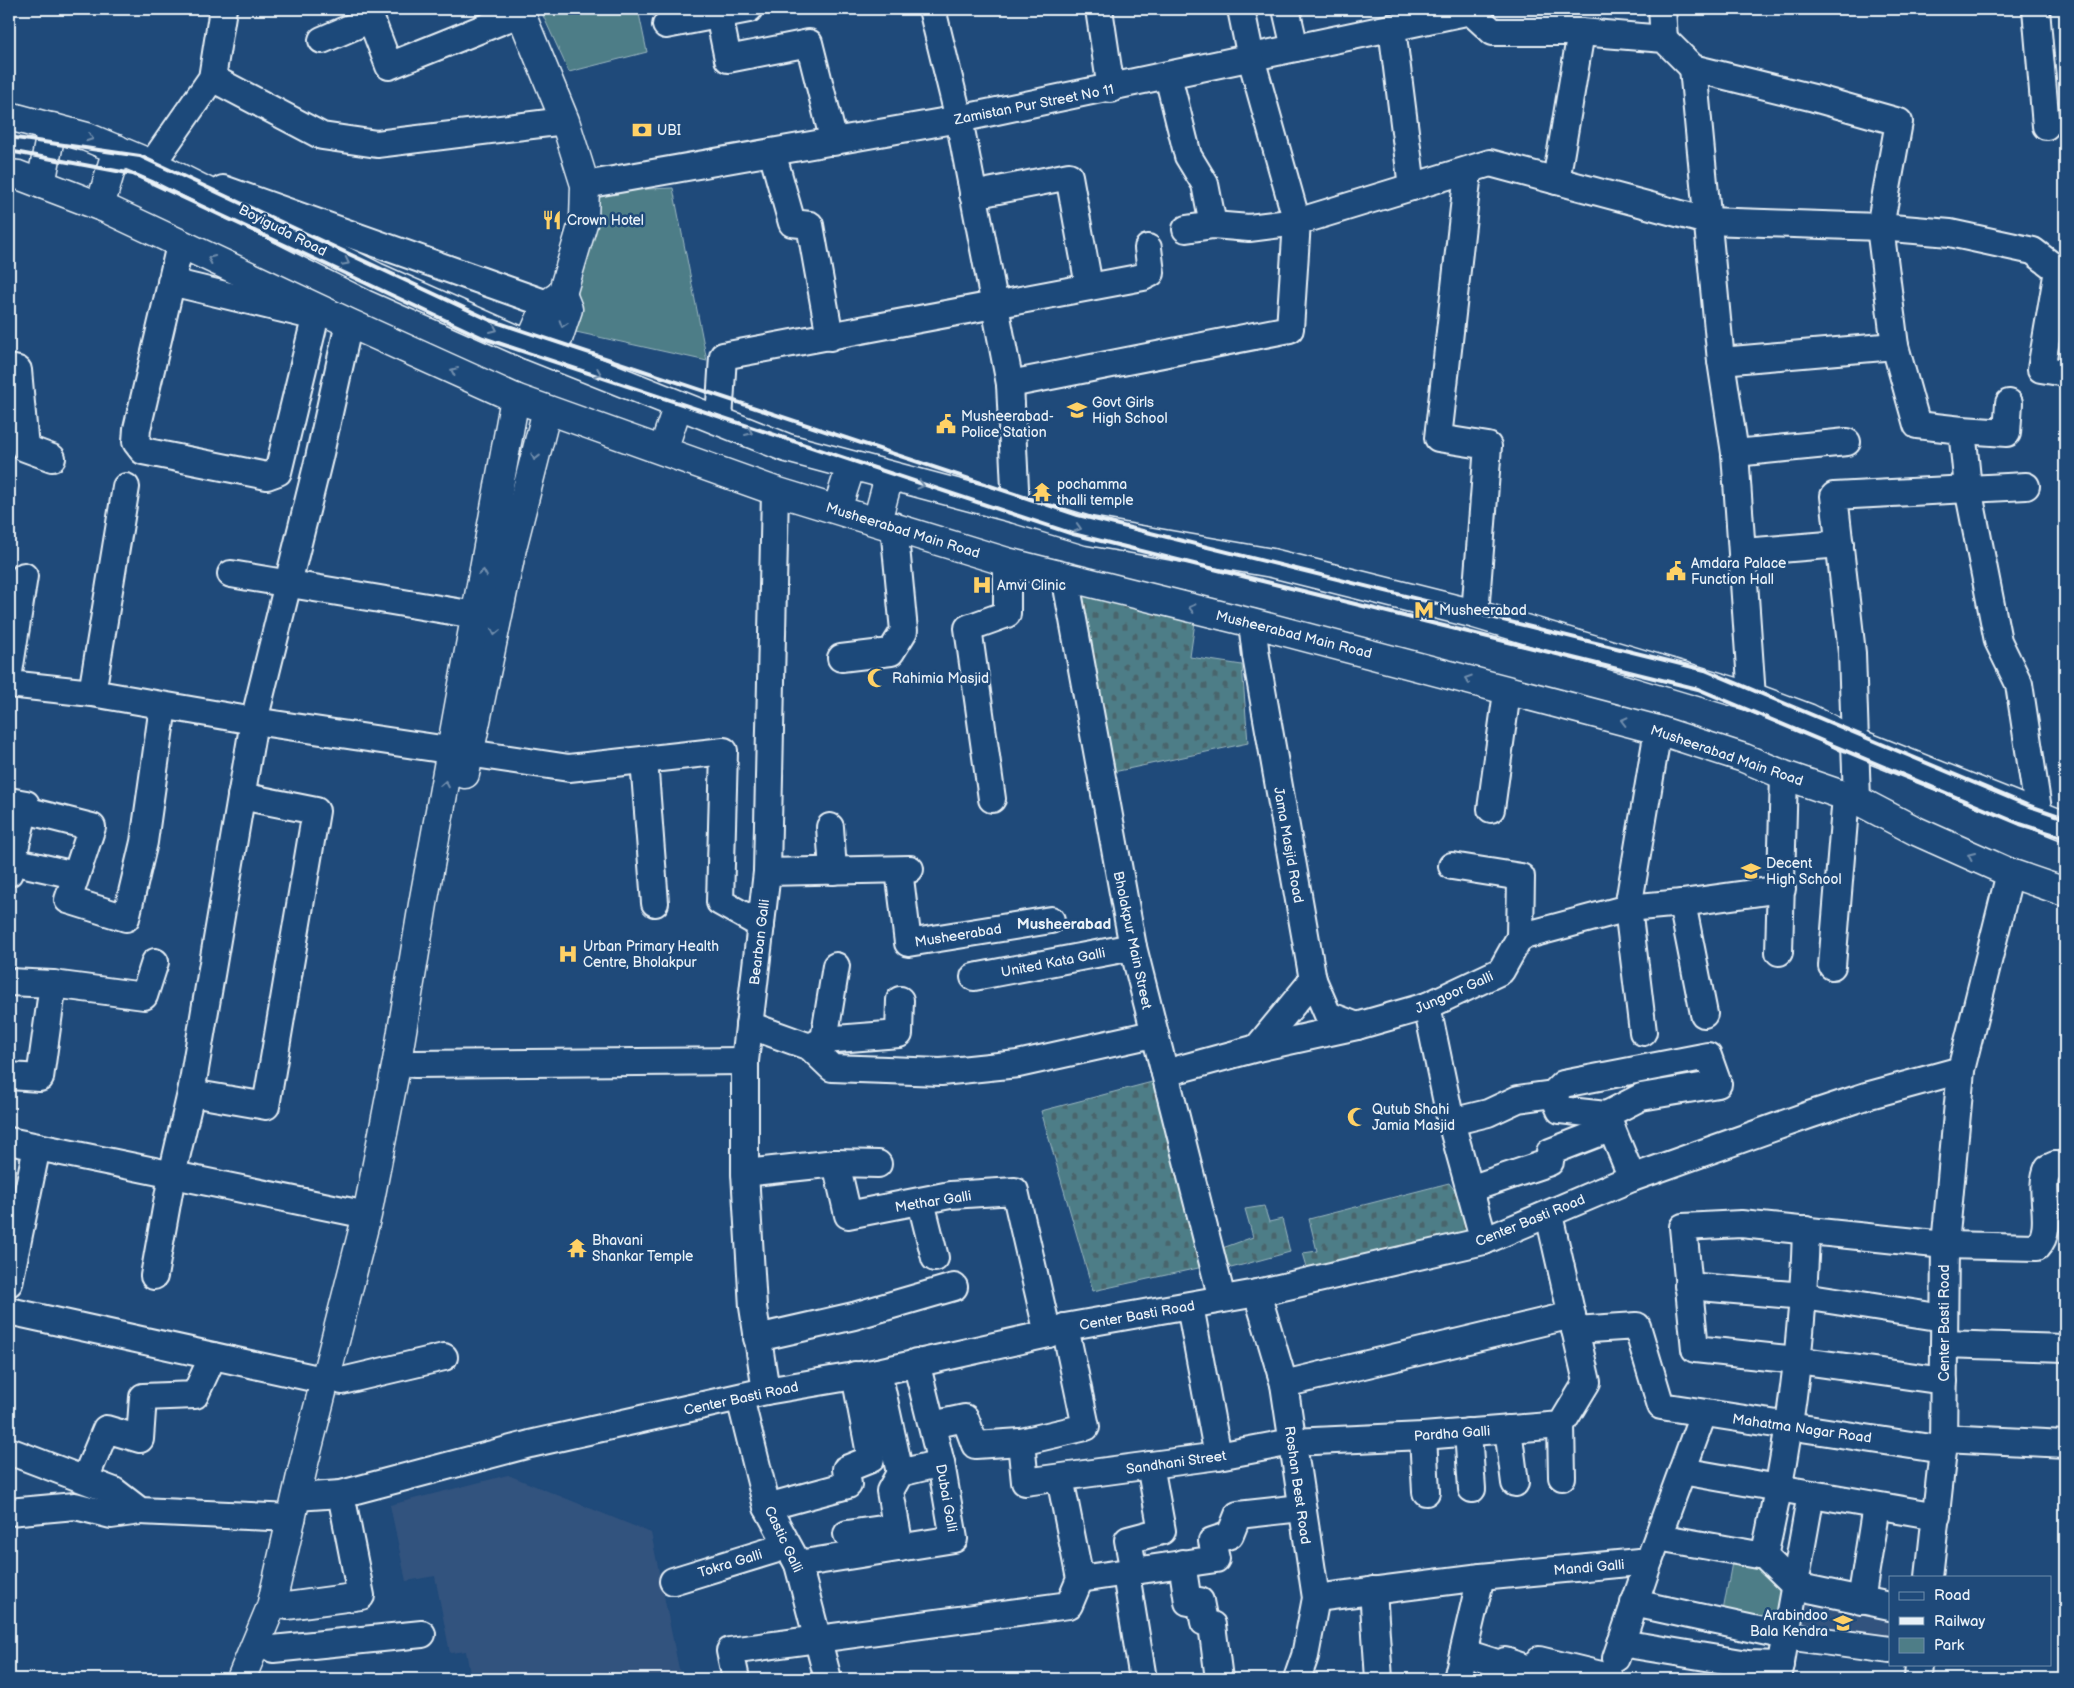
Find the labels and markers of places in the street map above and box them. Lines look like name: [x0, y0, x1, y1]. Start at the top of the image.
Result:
bank icon: UBI: [631, 119, 653, 141]
place label: UBI: [657, 122, 681, 139]
restaurant icon: Crown Hotel: [541, 209, 563, 231]
place label: Crown Hotel: [567, 212, 644, 229]
place label: Govt Girls High School: [1092, 394, 1168, 427]
school or university icon: Govt Girls High School: [1066, 399, 1088, 421]
place label: Musheerabad- Police Station: [961, 408, 1054, 441]
public building icon: Musheerabad- Police Station: [935, 413, 957, 435]
place label: pochamma thalli temple: [1057, 476, 1133, 509]
temple icon: pochamma thalli temple: [1031, 481, 1053, 503]
place label: Amdara Palace Function Hall: [1691, 555, 1786, 588]
public building icon: Amdara Palace Function Hall: [1665, 560, 1687, 582]
hospital icon: Amvi Clinic: [971, 574, 993, 596]
place label: Amvi Clinic: [997, 577, 1066, 594]
metro station icon: Musheerabad: [1413, 599, 1435, 621]
place label: Musheerabad: [1439, 602, 1527, 619]
mosque icon: Rahimia Masjid: [866, 667, 888, 689]
place label: Rahimia Masjid: [892, 670, 989, 687]
place label: Decent High School: [1766, 855, 1842, 888]
school or university icon: Decent High School: [1740, 860, 1762, 882]
place label: Urban Primary Health Centre, Bholakpur: [583, 938, 719, 971]
hospital icon: Urban Primary Health Centre, Bholakpur: [557, 943, 579, 965]
place label: Qutub Shahi Jamia Masjid: [1372, 1101, 1455, 1134]
mosque icon: Qutub Shahi Jamia Masjid: [1346, 1106, 1368, 1128]
place label: Bhavani Shankar Temple: [592, 1232, 693, 1265]
temple icon: Bhavani Shankar Temple: [566, 1237, 588, 1259]
place label: Arabindoo Bala Kendra: [1750, 1607, 1828, 1640]
school or university icon: Arabindoo Bala Kendra: [1832, 1612, 1854, 1634]

